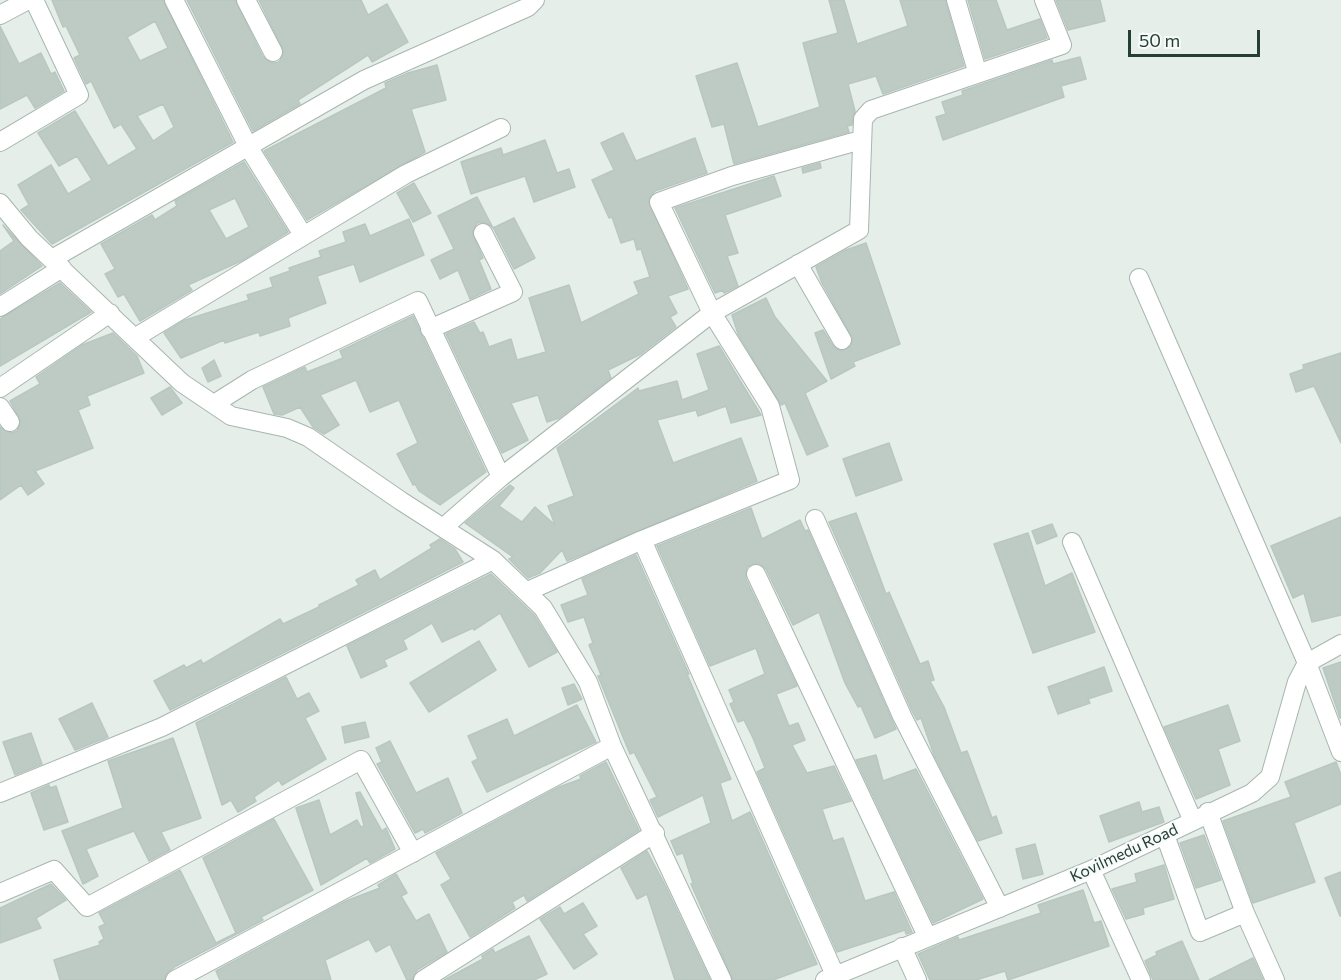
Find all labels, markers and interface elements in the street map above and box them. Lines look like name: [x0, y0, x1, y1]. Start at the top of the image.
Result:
scale bar: [1131, 18, 1263, 56]
text: 50 m: [1139, 29, 1180, 51]
street label: Kovilmedu Road: [1067, 820, 1181, 886]

